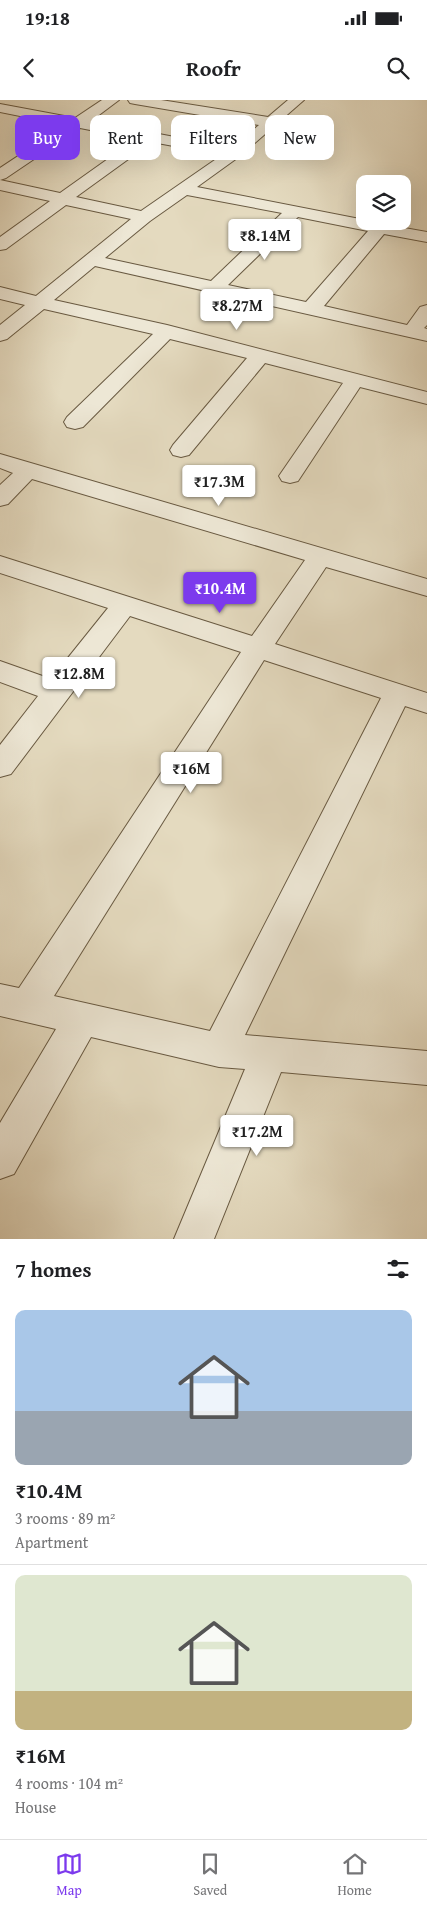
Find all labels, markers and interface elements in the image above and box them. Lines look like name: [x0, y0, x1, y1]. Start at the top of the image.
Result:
text: 19:18: [25, 4, 70, 32]
text: Roofr: [186, 52, 241, 84]
icon: back: [15, 54, 43, 82]
icon: search: [384, 54, 412, 82]
chip: Buy: [15, 115, 80, 160]
chip: Rent: [90, 115, 161, 160]
chip: Filters: [171, 115, 255, 160]
chip: New: [265, 115, 334, 160]
map controls: [356, 175, 411, 230]
button: layers: [356, 175, 411, 230]
pin: ₹8.14M: [224, 219, 306, 261]
text: ₹8.14M: [239, 223, 291, 247]
pin: ₹8.27M: [196, 288, 278, 331]
text: ₹8.27M: [211, 293, 263, 317]
pin: ₹17.3M: [178, 464, 260, 507]
text: ₹17.3M: [193, 469, 245, 493]
pin: ₹10.4M: [179, 572, 261, 614]
text: ₹10.4M: [194, 576, 246, 600]
pin: ₹12.8M: [38, 656, 120, 699]
text: ₹12.8M: [53, 661, 105, 685]
pin: ₹16M: [161, 752, 221, 794]
text: ₹16M: [172, 756, 210, 780]
pin: ₹17.2M: [216, 1114, 298, 1157]
text: ₹17.2M: [231, 1119, 283, 1143]
text: 7 homes: [15, 1254, 91, 1285]
icon: filters: [384, 1255, 412, 1283]
icon: home: [169, 1342, 259, 1432]
text: ₹10.4M: [15, 1475, 83, 1506]
text: 3 rooms · 89 m²: [15, 1506, 115, 1530]
text: Apartment: [15, 1530, 88, 1554]
icon: home: [169, 1608, 259, 1698]
text: ₹16M: [15, 1740, 66, 1771]
text: 4 rooms · 104 m²: [15, 1771, 123, 1795]
text: House: [15, 1795, 56, 1819]
tab: Map: [55, 1850, 83, 1900]
tab: Saved: [193, 1850, 227, 1900]
tab: Home: [337, 1850, 372, 1900]

